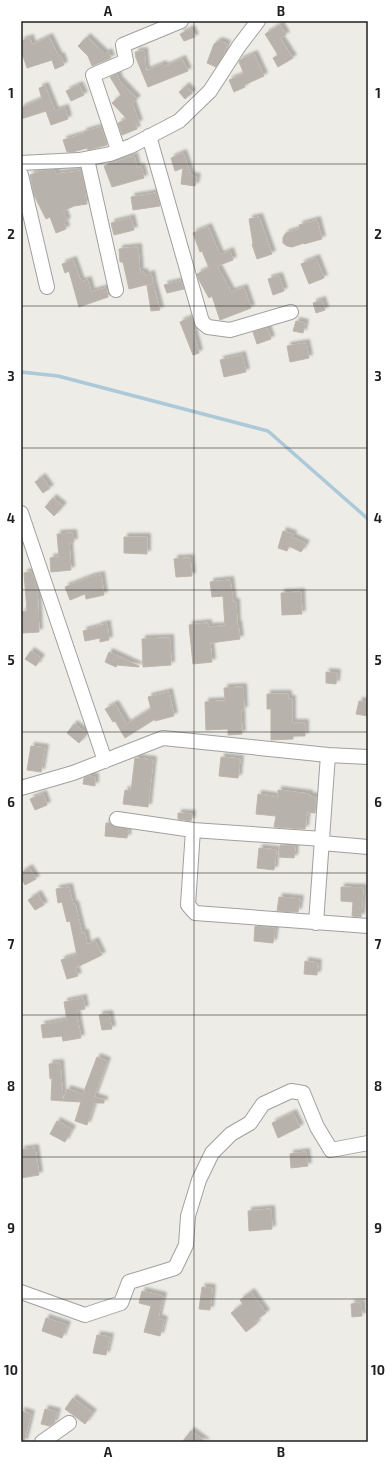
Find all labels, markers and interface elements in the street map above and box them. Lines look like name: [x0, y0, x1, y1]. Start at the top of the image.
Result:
text: A: [104, 3, 113, 19]
text: B: [277, 3, 285, 19]
text: 1: [8, 85, 14, 101]
text: 1: [375, 85, 381, 101]
text: 2: [7, 226, 15, 242]
text: 2: [374, 226, 382, 242]
text: 3: [7, 368, 15, 384]
text: 3: [374, 368, 382, 384]
text: 4: [7, 510, 15, 526]
text: 4: [374, 510, 382, 526]
text: 5: [7, 652, 15, 668]
text: 5: [374, 652, 382, 668]
text: 6: [7, 794, 15, 810]
text: 6: [374, 794, 382, 810]
text: 7: [8, 936, 15, 952]
text: 7: [375, 936, 382, 952]
text: 8: [7, 1078, 15, 1094]
text: 8: [374, 1078, 382, 1094]
text: 9: [7, 1220, 15, 1236]
text: 9: [374, 1220, 382, 1236]
text: 10: [4, 1362, 18, 1378]
text: 10: [371, 1362, 385, 1378]
text: A: [104, 1444, 113, 1460]
text: B: [277, 1444, 285, 1460]

